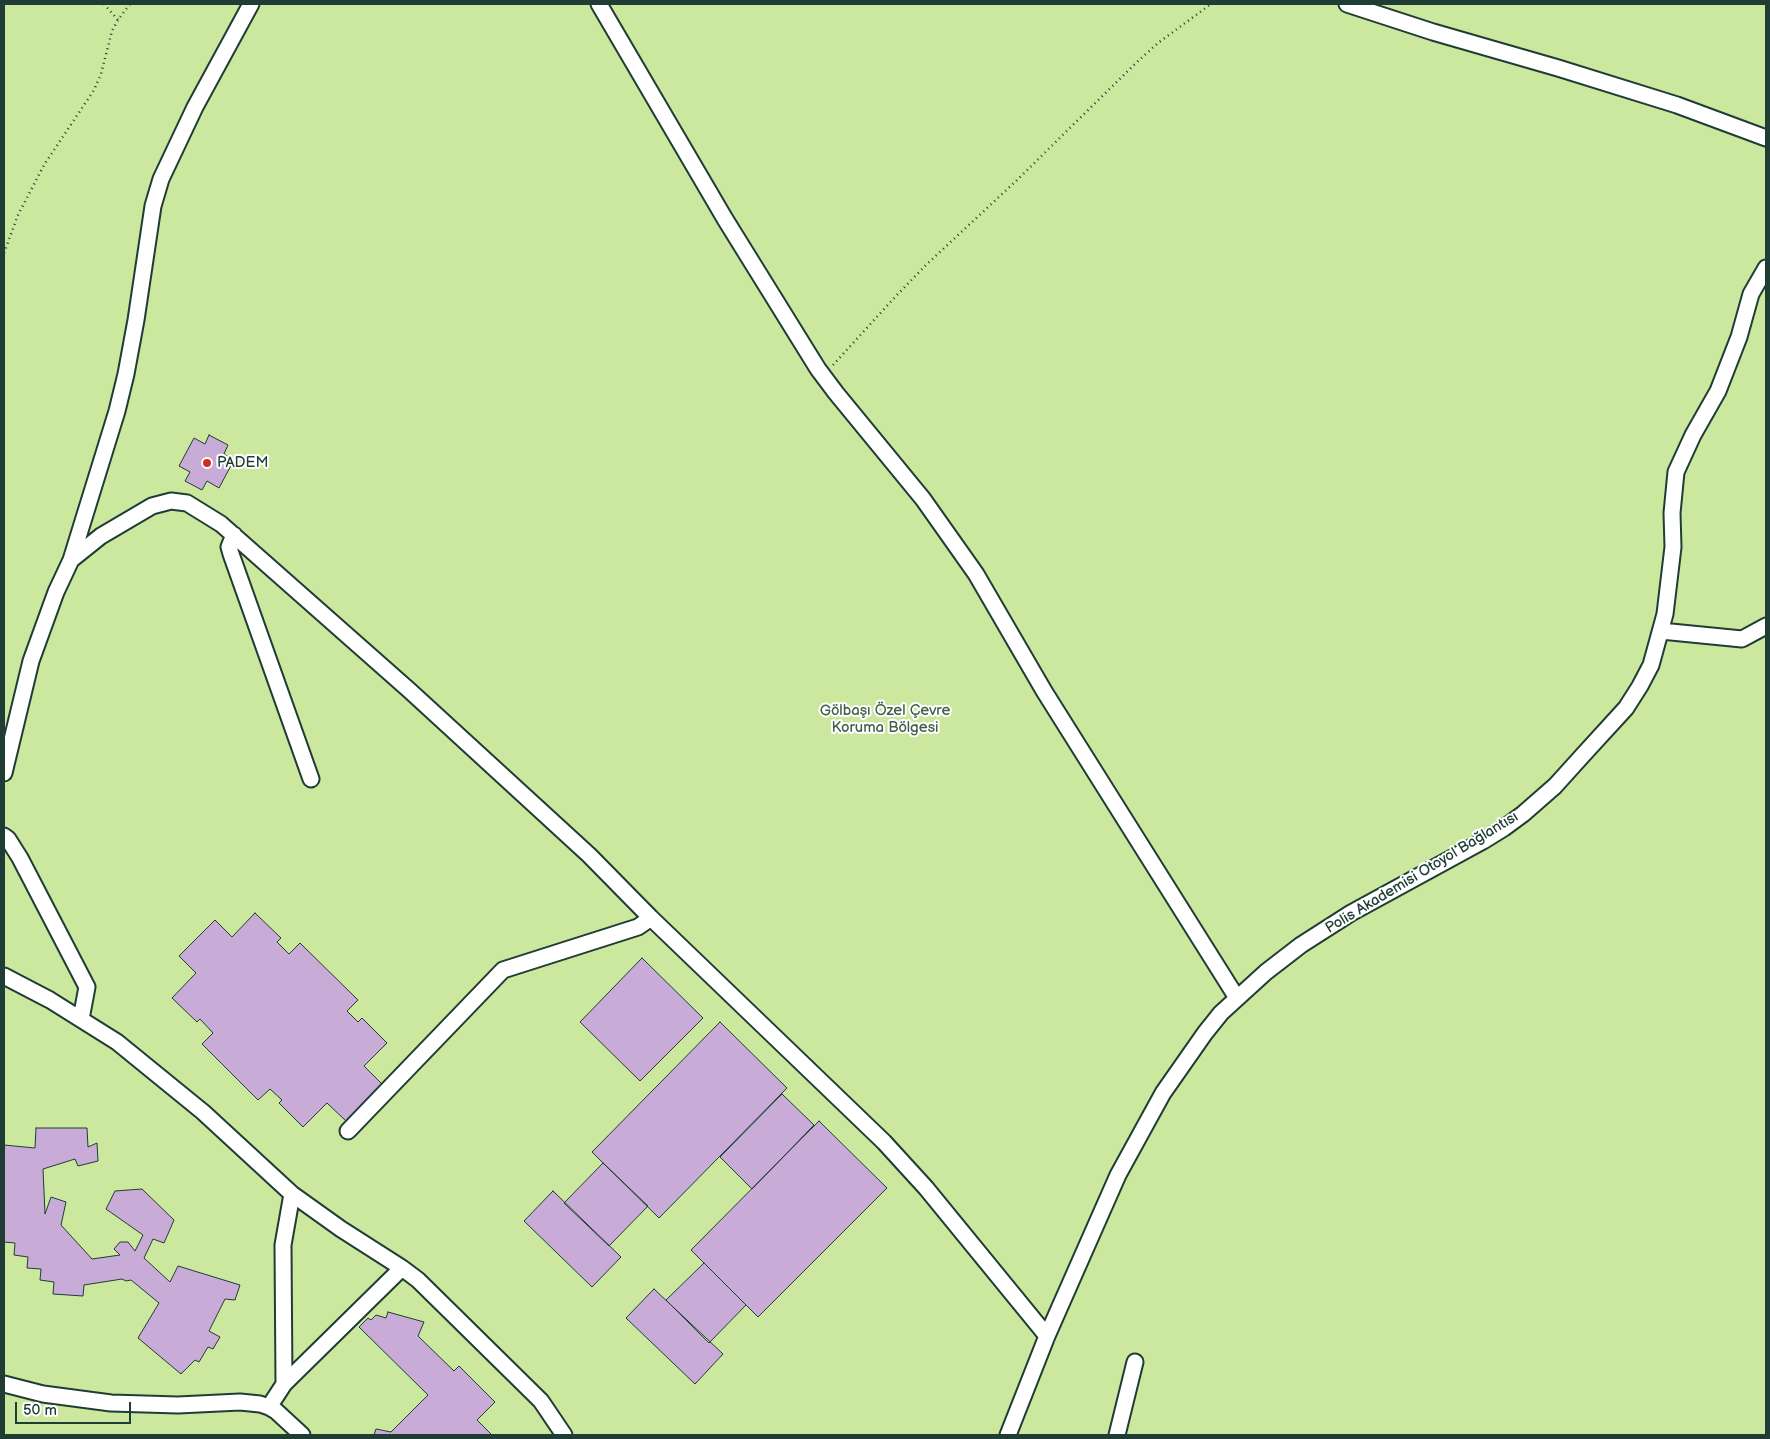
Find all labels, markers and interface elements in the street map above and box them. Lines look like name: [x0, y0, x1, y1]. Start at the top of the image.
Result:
place label: PADEM: [217, 454, 268, 472]
marker: PADEM: [201, 457, 213, 469]
park label: Gölbaşı Özel Çevre Koruma Bölgesi: [820, 702, 950, 737]
street label: Polis Akademisi Otoyol Bağlantısı: [1322, 808, 1522, 938]
scale bar: [18, 1392, 134, 1424]
text: 50 m: [23, 1401, 57, 1420]

